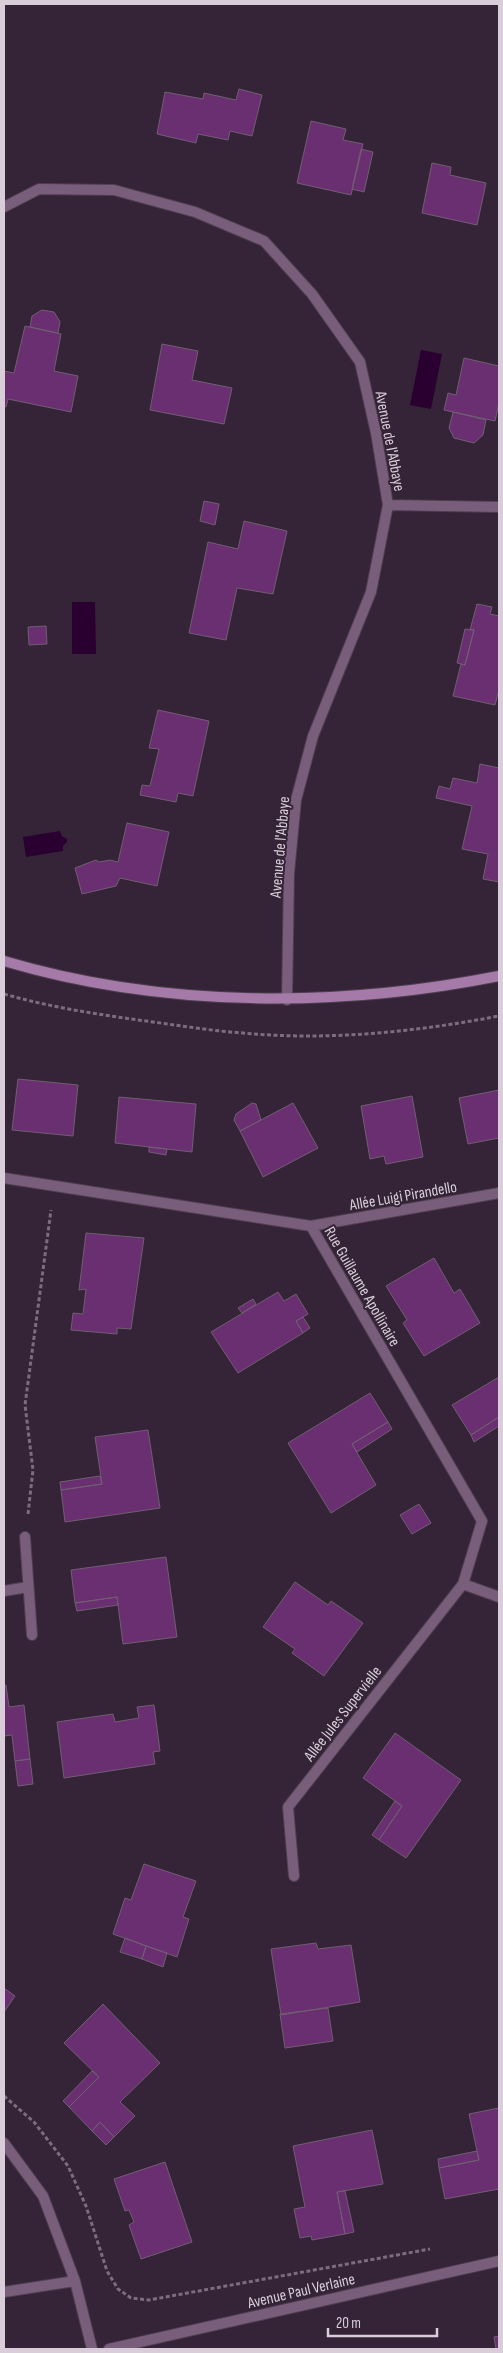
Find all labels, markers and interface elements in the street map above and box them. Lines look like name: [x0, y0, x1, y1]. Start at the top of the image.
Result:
street label: Avenue de l'Abbaye: [370, 389, 409, 493]
street label: Avenue de l'Abbaye: [267, 796, 294, 900]
street label: Allée Luigi Pirandello: [347, 1178, 458, 1215]
street label: Rue Guillaume Apollinaire: [320, 1223, 404, 1350]
street label: Allée Jules Supervielle: [300, 1663, 386, 1766]
street label: Avenue Paul Verlaine: [245, 2270, 357, 2313]
scale bar: [328, 2306, 437, 2338]
text: 20 m: [336, 2314, 361, 2333]

